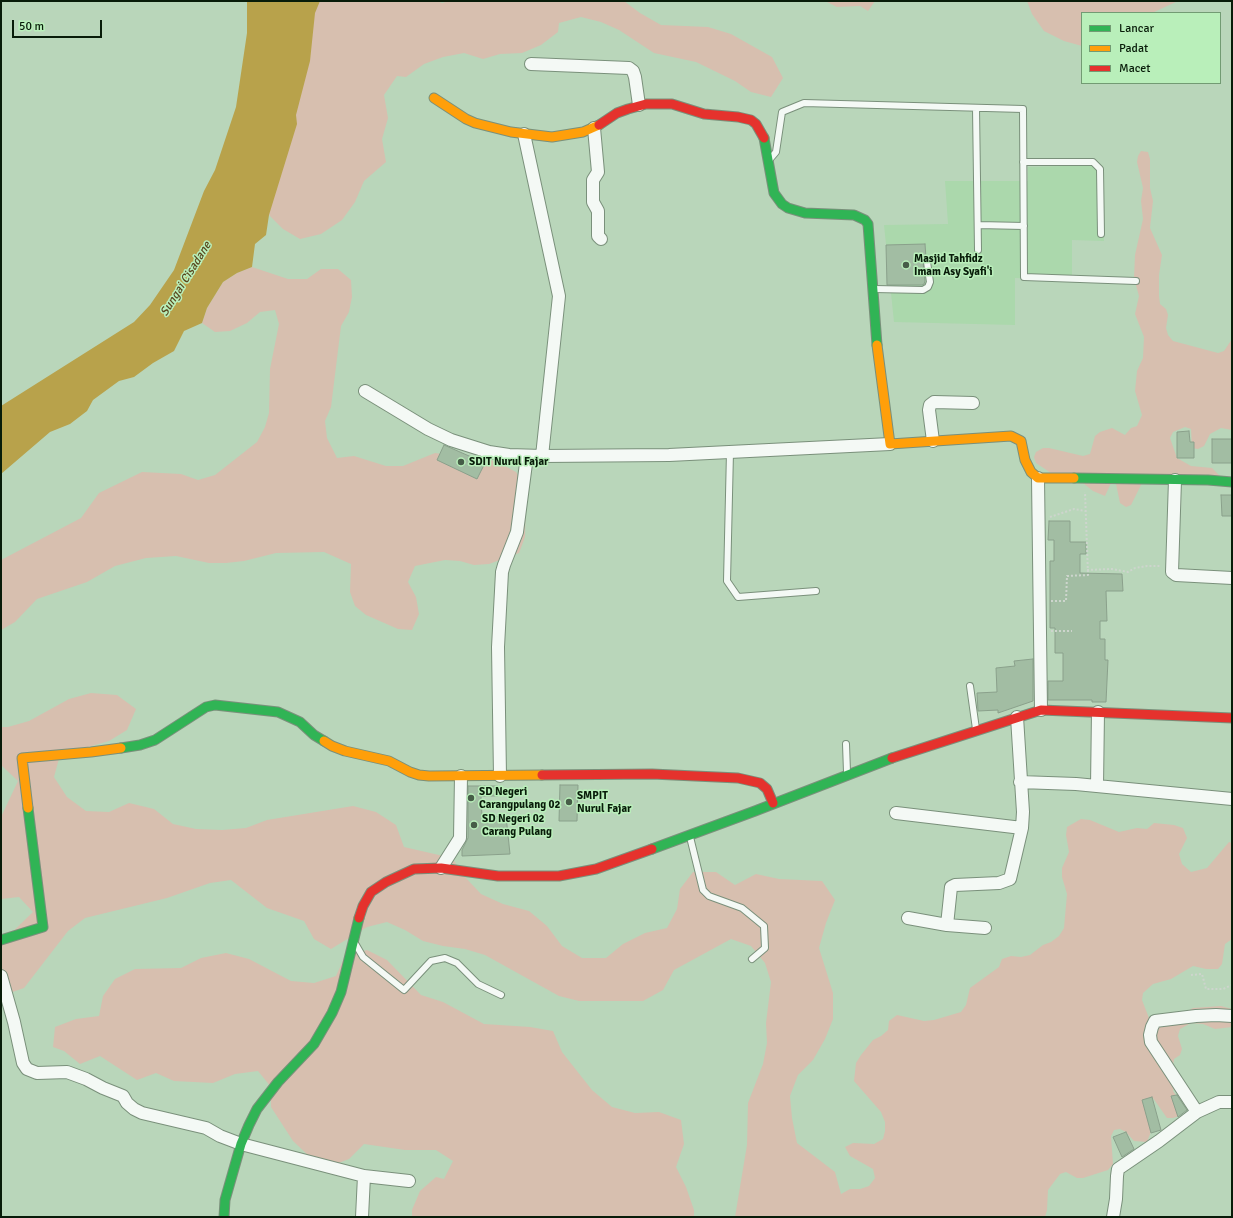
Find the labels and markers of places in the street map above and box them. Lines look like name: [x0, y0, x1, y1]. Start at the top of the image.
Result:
place label: Masjid Tahfidz Imam Asy Syafi'i: [914, 252, 993, 278]
marker: Masjid Tahfidz Imam Asy Syafi'i: [901, 260, 911, 270]
place label: SDIT Nurul Fajar: [469, 455, 548, 469]
marker: SDIT Nurul Fajar: [456, 457, 466, 467]
place label: SD Negeri Carangpulang 02: [479, 785, 560, 811]
place label: SMPIT Nurul Fajar: [577, 789, 631, 815]
marker: SD Negeri Carangpulang 02: [466, 793, 476, 803]
marker: SMPIT Nurul Fajar: [564, 797, 574, 807]
place label: SD Negeri 02 Carang Pulang: [482, 812, 552, 838]
marker: SD Negeri 02 Carang Pulang: [469, 820, 479, 830]

